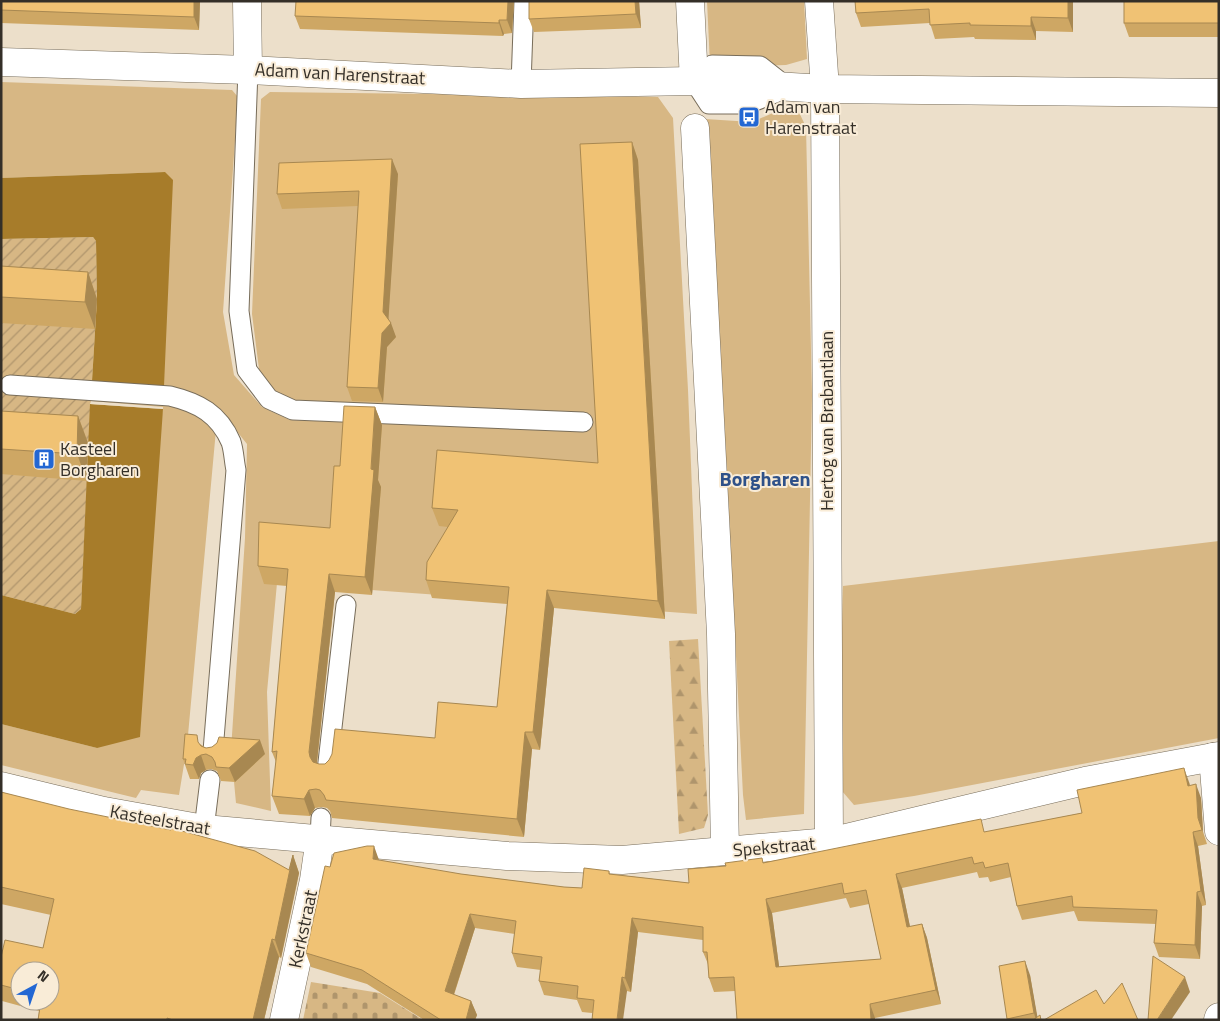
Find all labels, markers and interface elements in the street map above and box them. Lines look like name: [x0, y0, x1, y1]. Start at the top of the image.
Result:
street label: Adam van Harenstraat: [254, 56, 427, 91]
place label: Adam van Harenstraat: [765, 93, 857, 141]
bus stop icon: Adam van Harenstraat: [737, 105, 761, 129]
street label: Hertog van Brabantlaan: [813, 331, 840, 511]
place label: Kasteel Borgharen: [60, 435, 139, 483]
building icon: Kasteel Borgharen: [32, 447, 56, 471]
district label: Borgharen: [720, 463, 810, 494]
street label: Kasteelstraat: [108, 797, 213, 842]
street label: Spekstraat: [732, 829, 817, 864]
street label: Kerkstraat: [281, 887, 324, 970]
north arrow: [10, 961, 60, 1011]
text: N: [33, 964, 54, 987]

